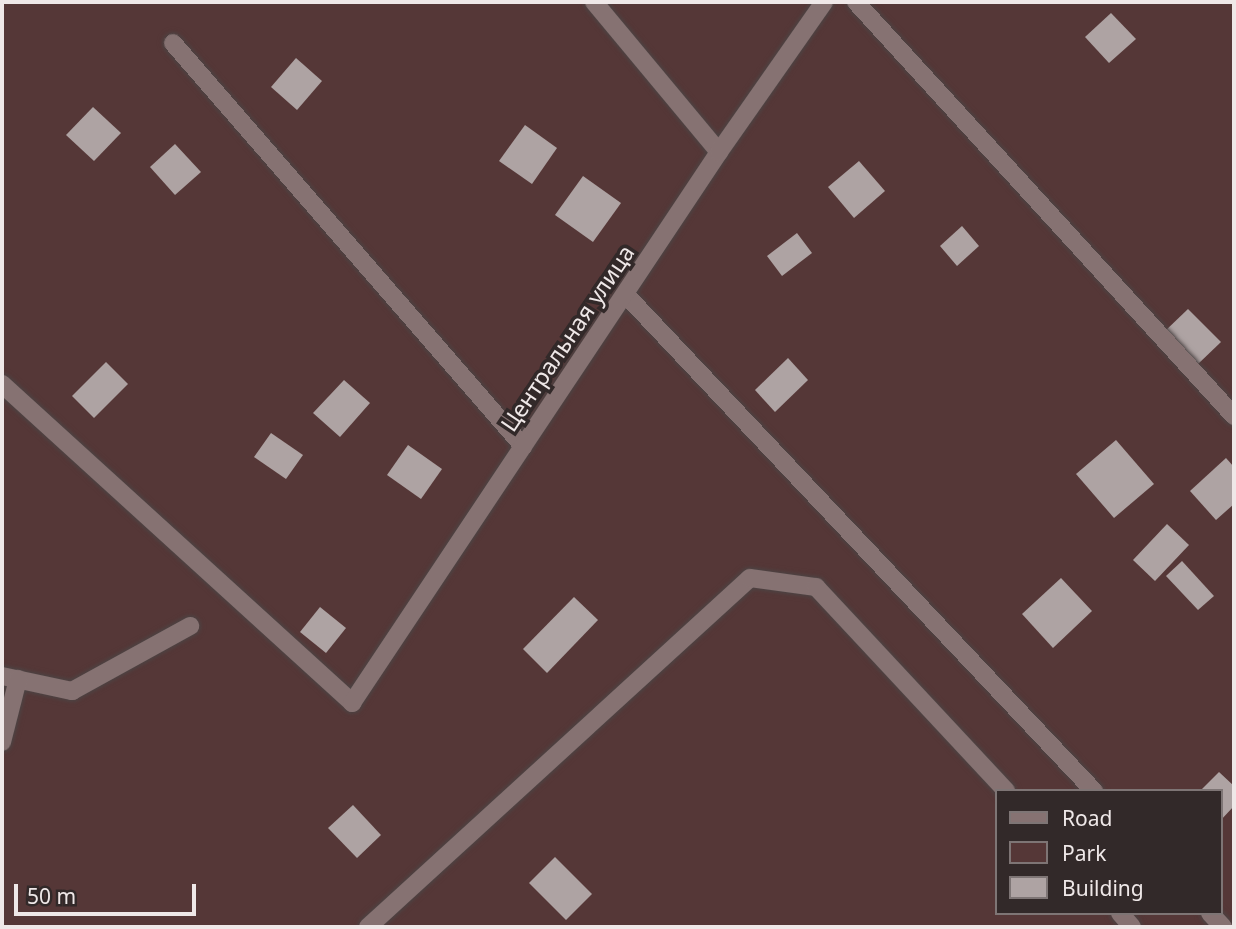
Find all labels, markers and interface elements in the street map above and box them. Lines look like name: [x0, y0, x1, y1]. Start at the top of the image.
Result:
street label: Центральная улица: [494, 240, 640, 436]
legend: [995, 789, 1222, 915]
text: Road: [1062, 804, 1112, 832]
text: Park: [1062, 839, 1106, 867]
scale bar: [18, 870, 200, 914]
text: Building: [1062, 874, 1144, 902]
text: 50 m: [27, 882, 76, 910]

